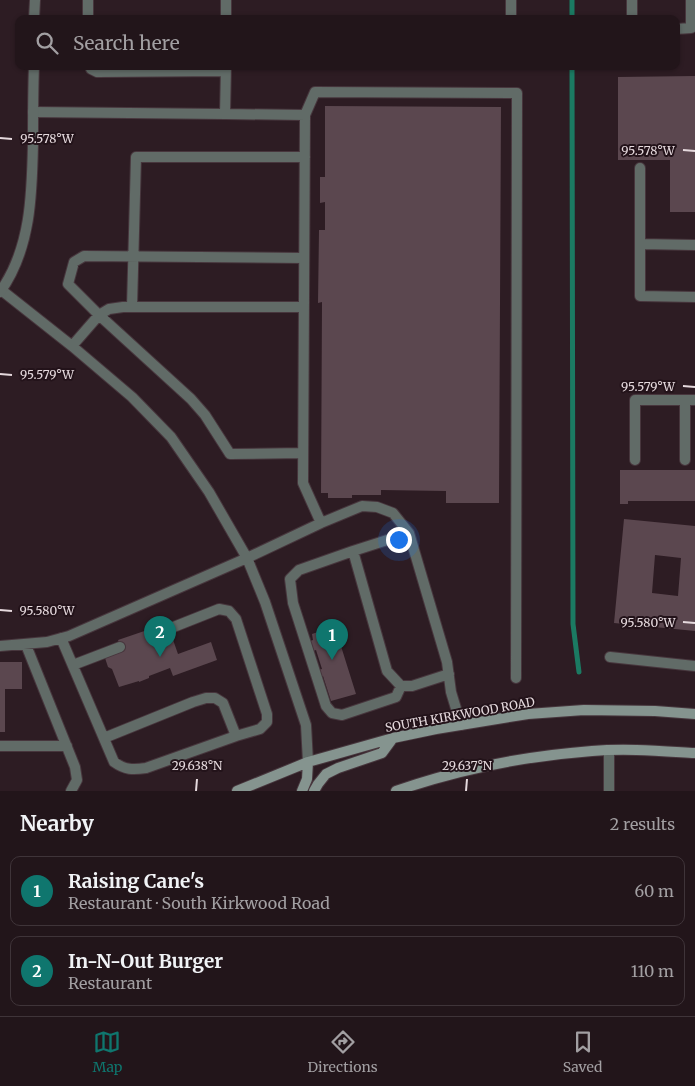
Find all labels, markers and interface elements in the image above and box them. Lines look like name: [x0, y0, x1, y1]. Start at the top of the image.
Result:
search box: [15, 15, 680, 70]
icon: search: [33, 29, 61, 57]
text: Search here: [73, 31, 180, 55]
text: 95.578°W: [20, 131, 75, 146]
text: 95.578°W: [621, 143, 676, 158]
text: 95.579°W: [20, 367, 75, 382]
text: 95.579°W: [621, 379, 676, 394]
your location: [386, 527, 412, 553]
text: 95.580°W: [20, 603, 76, 618]
text: 95.580°W: [621, 615, 677, 630]
pin: 2: [144, 616, 176, 657]
pin: 1: [316, 619, 348, 660]
street label: SOUTH KIRKWOOD ROAD: [384, 694, 536, 735]
text: 29.638°N: [172, 758, 223, 773]
text: 29.637°N: [442, 758, 493, 773]
text: Nearby: [20, 810, 94, 837]
text: 2 results: [610, 814, 675, 834]
text: Raising Cane's: [68, 869, 204, 893]
text: 1: [33, 881, 41, 901]
text: 60 m: [634, 881, 674, 901]
text: Restaurant · South Kirkwood Road: [68, 893, 330, 913]
text: In-N-Out Burger: [68, 949, 223, 973]
text: 2: [32, 961, 42, 981]
text: 110 m: [631, 961, 674, 981]
text: Restaurant: [68, 973, 152, 993]
tab: Map: [93, 1028, 122, 1076]
tab: Directions: [308, 1028, 378, 1076]
tab: Saved: [563, 1028, 602, 1076]

